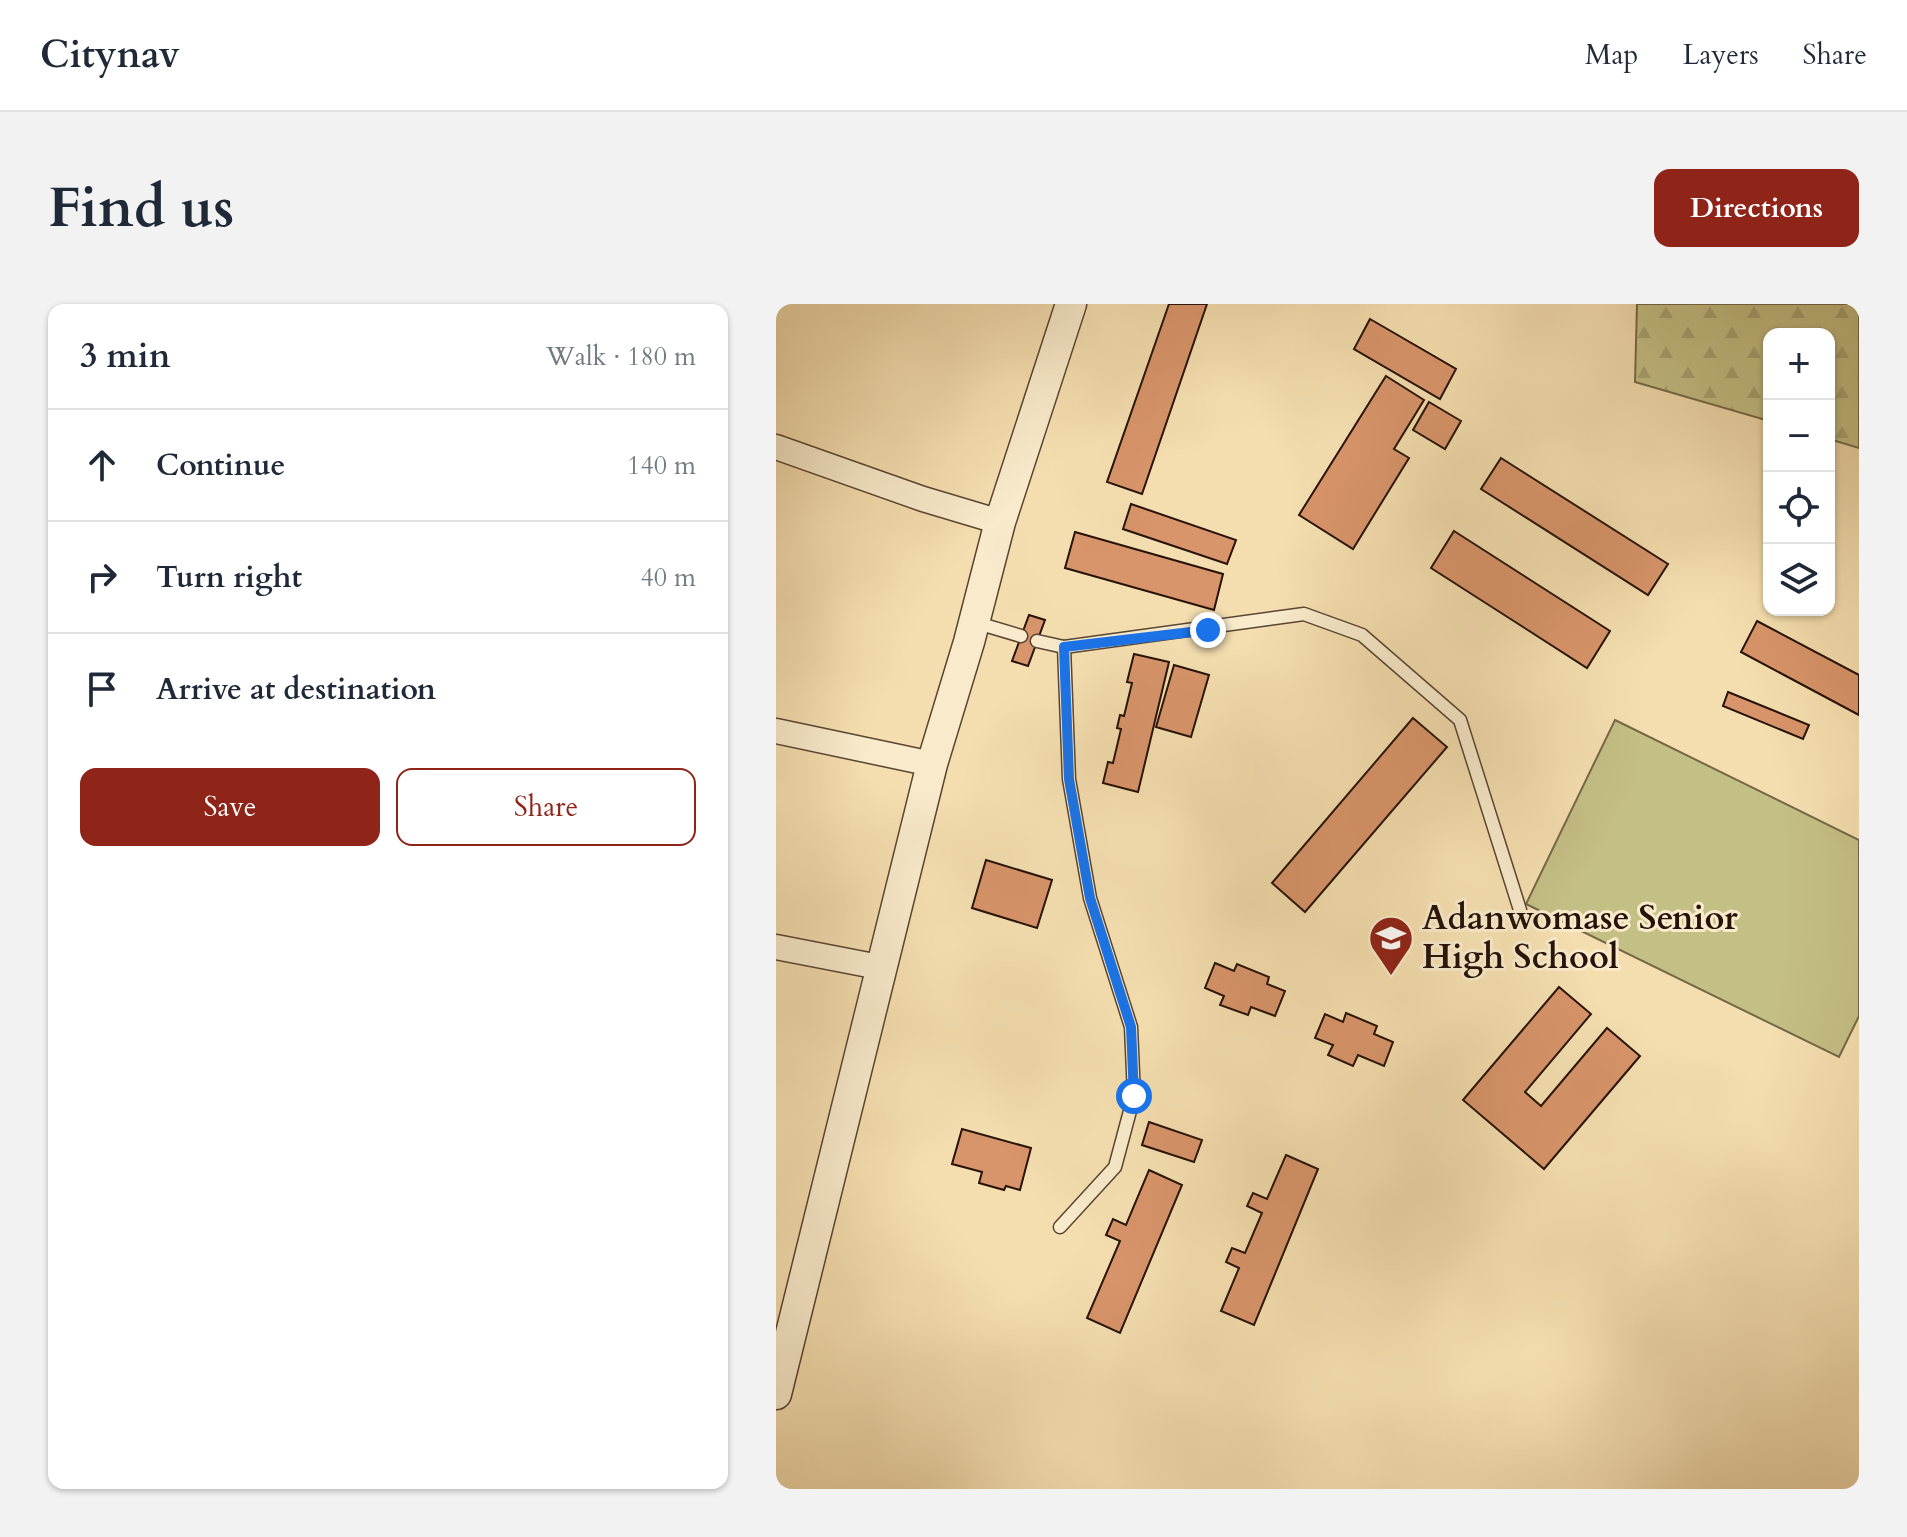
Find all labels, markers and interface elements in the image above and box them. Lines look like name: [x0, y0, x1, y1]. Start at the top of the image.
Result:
text: Citynav: [40, 29, 180, 81]
text: Map: [1585, 36, 1638, 74]
text: Layers: [1682, 36, 1759, 74]
text: Share: [1803, 36, 1867, 74]
button: Directions: [1654, 169, 1859, 247]
text: Find us: [48, 171, 234, 246]
map controls: [1763, 328, 1835, 616]
button: +: [1763, 328, 1835, 400]
text: 3 min: [80, 333, 171, 379]
text: Walk · 180 m: [546, 339, 696, 374]
button: −: [1763, 400, 1835, 472]
icon: ahead: [80, 443, 124, 487]
text: Continue: [156, 445, 285, 486]
text: 140 m: [627, 448, 696, 483]
button: locate: [1763, 472, 1835, 544]
button: layers: [1763, 544, 1835, 616]
icon: right: [80, 555, 124, 599]
text: Turn right: [156, 557, 302, 598]
text: 40 m: [640, 560, 696, 595]
route end: [1190, 612, 1226, 648]
icon: arrive: [80, 667, 124, 711]
text: Arrive at destination: [156, 669, 436, 710]
button: Save: [80, 768, 380, 846]
button: Share: [396, 768, 696, 846]
place label: Adanwomase Senior High School: [1422, 895, 1738, 980]
school or university icon: Adanwomase Senior High School: [1367, 914, 1415, 977]
route start: [1116, 1078, 1152, 1114]

